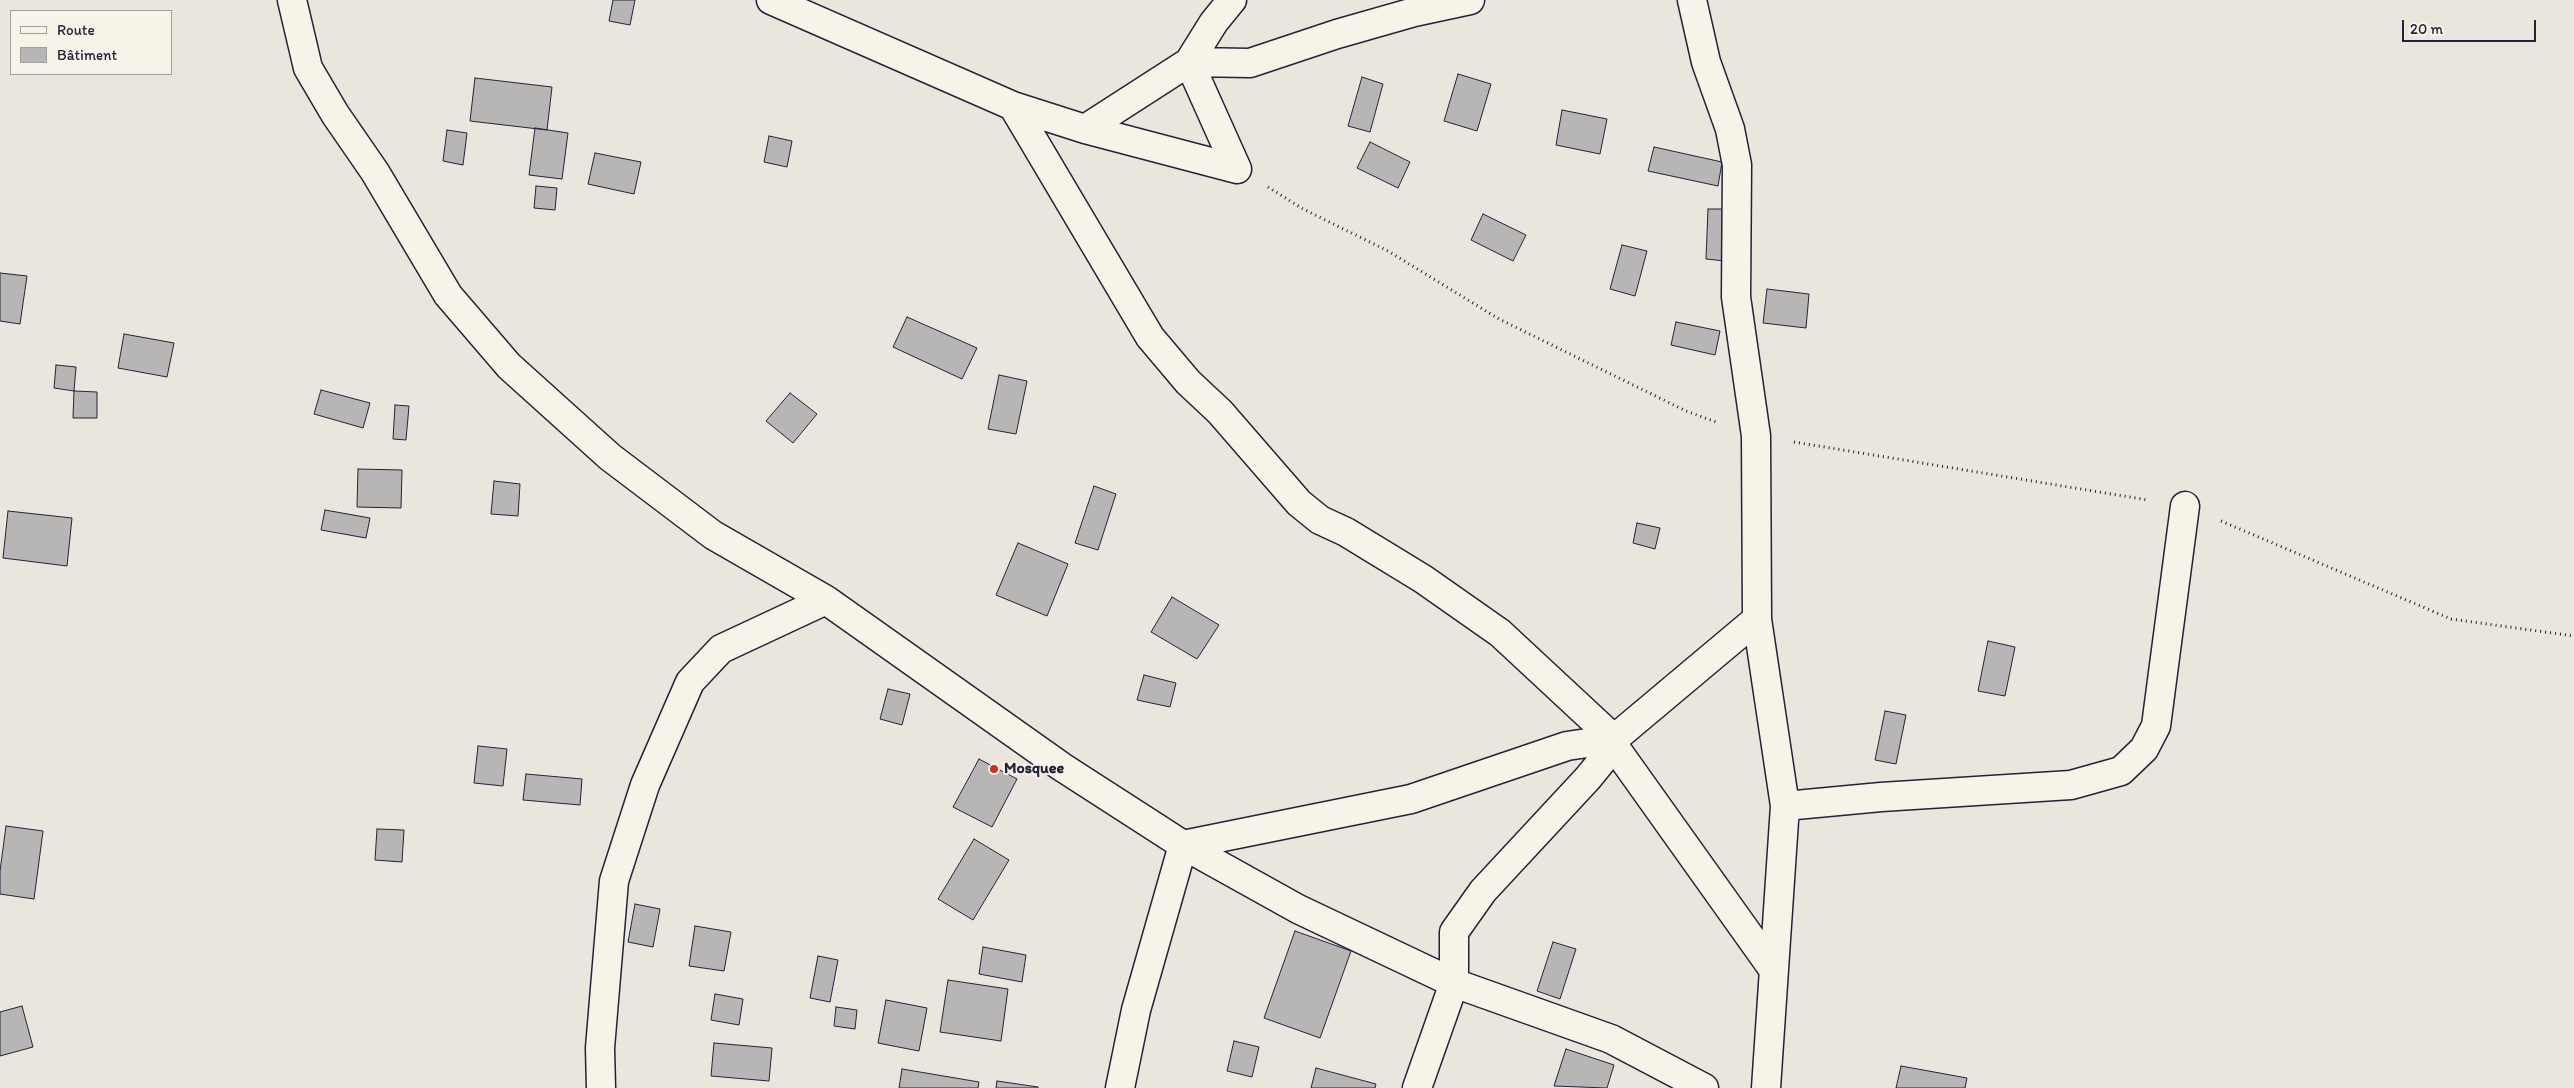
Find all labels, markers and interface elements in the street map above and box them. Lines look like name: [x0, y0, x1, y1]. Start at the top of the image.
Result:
legend: [10, 10, 172, 75]
scale bar: [2404, 10, 2538, 42]
text: 20 m: [2410, 20, 2443, 38]
text: Route: [57, 21, 95, 39]
text: Bâtiment: [57, 46, 117, 64]
place label: Mosquee: [1004, 759, 1064, 779]
marker: Mosquee: [988, 763, 1000, 775]

